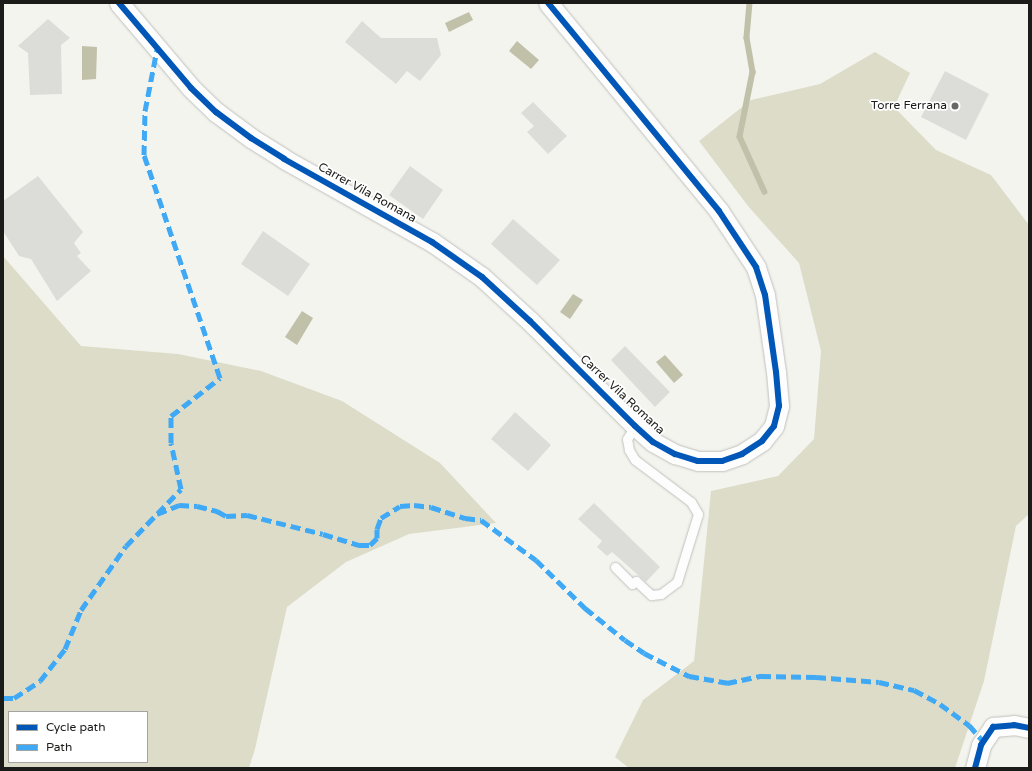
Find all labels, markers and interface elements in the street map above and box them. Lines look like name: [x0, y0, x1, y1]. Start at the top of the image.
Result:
place label: Torre Ferrana: [871, 99, 947, 113]
marker: Torre Ferrana: [950, 101, 960, 111]
street label: Carrer Vila Romana: [315, 160, 419, 226]
street label: Carrer Vila Romana: [577, 352, 667, 438]
legend: [8, 711, 148, 763]
text: Cycle path: [46, 720, 105, 734]
text: Path: [46, 740, 72, 754]

